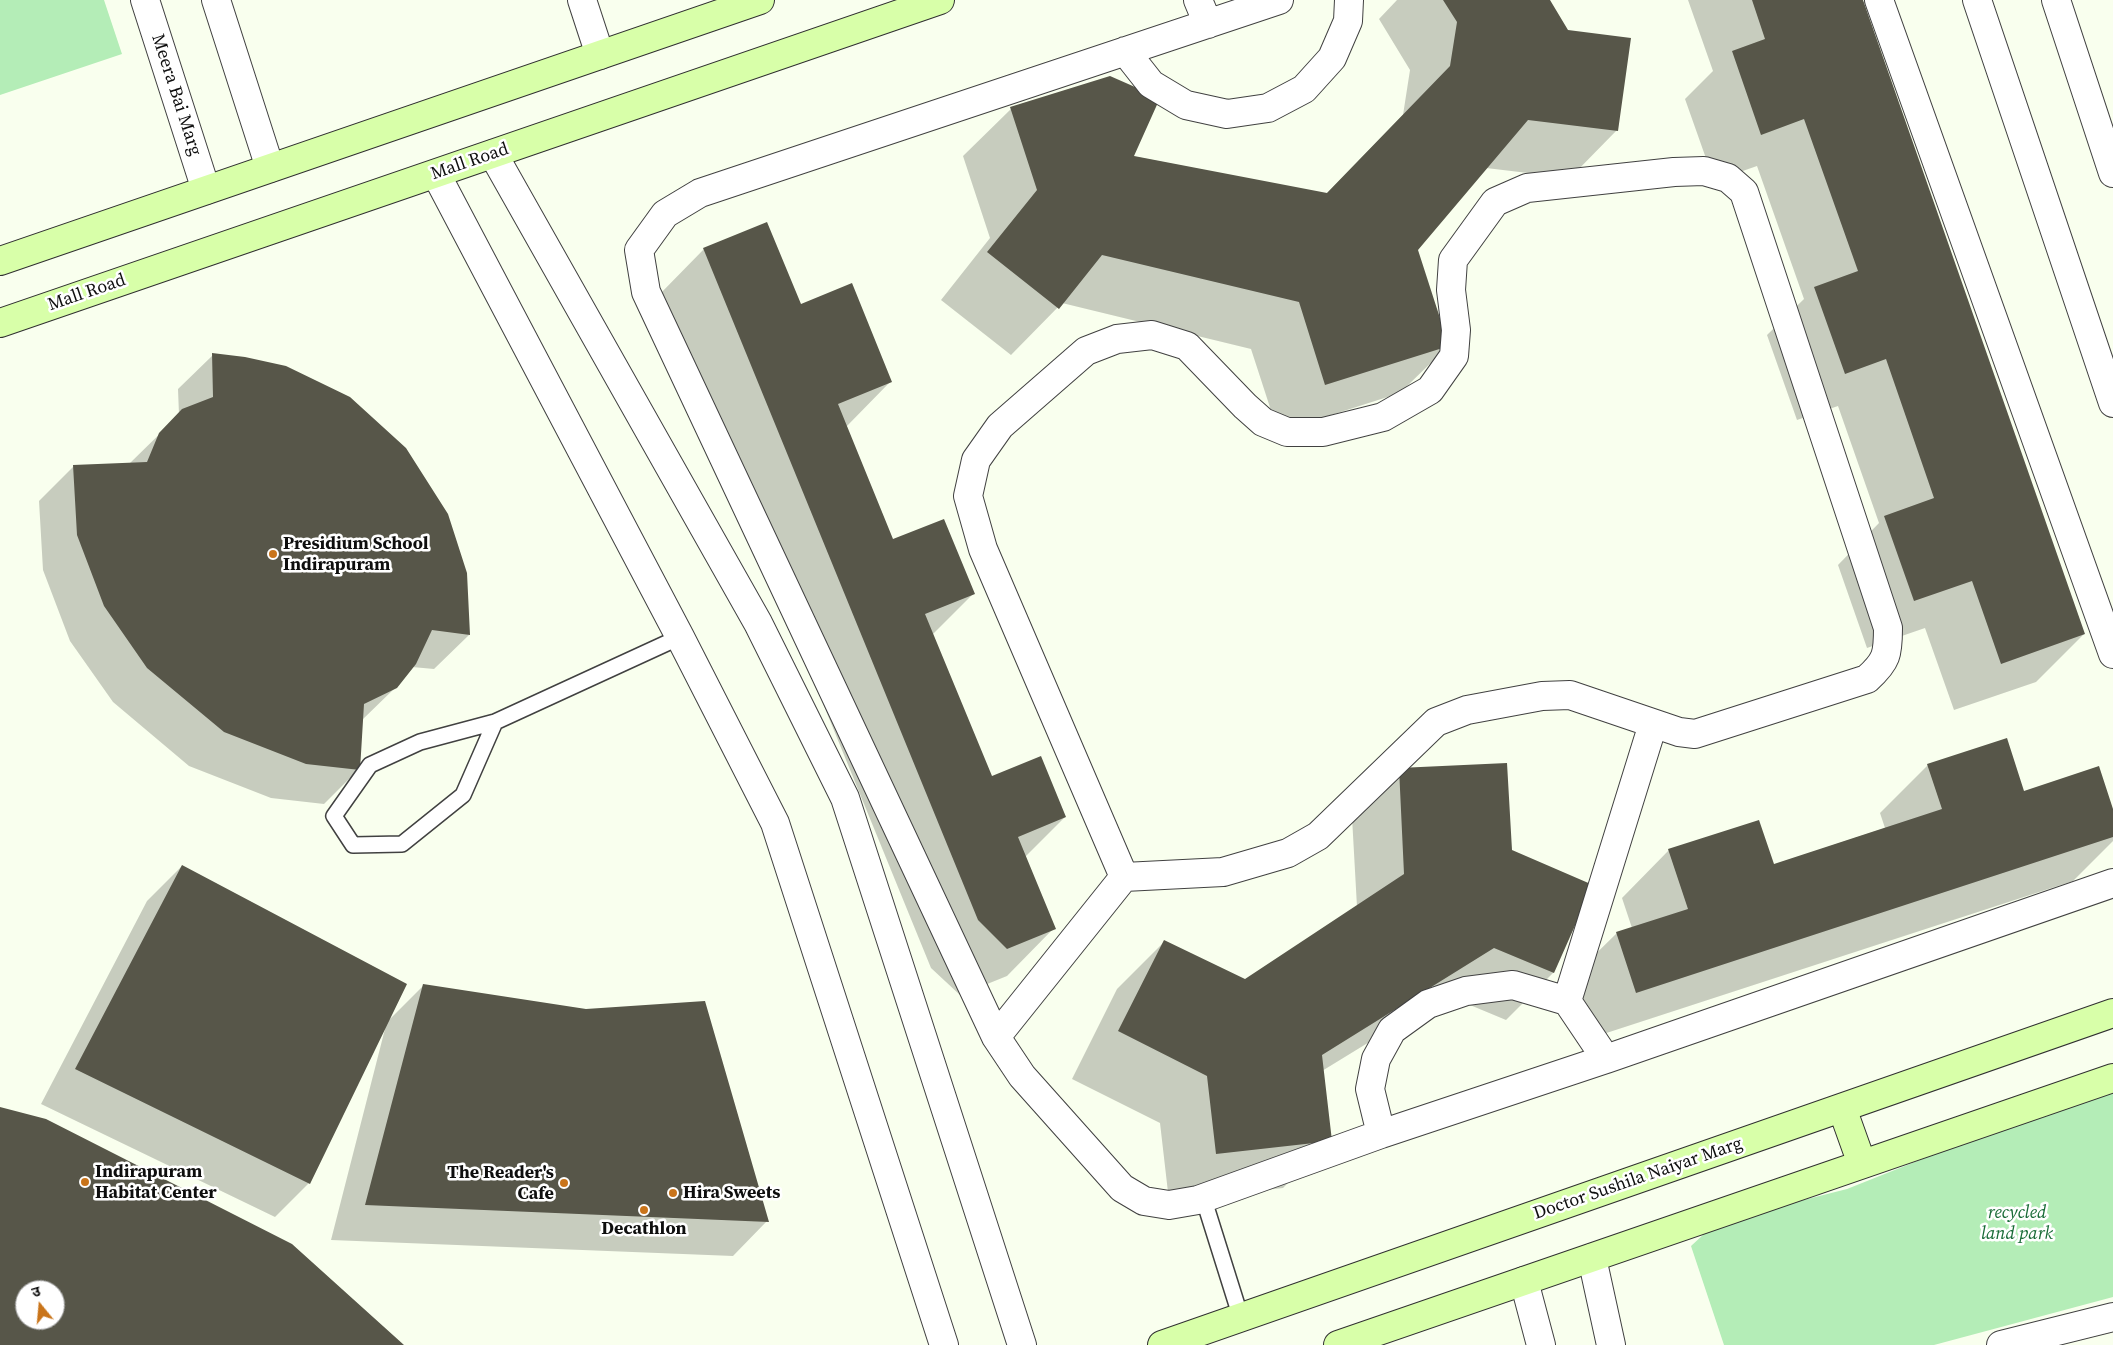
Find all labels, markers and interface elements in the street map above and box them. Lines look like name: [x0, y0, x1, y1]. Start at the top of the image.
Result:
street label: Meera Bai Marg: [146, 31, 206, 159]
street label: Mall Road: [428, 139, 512, 185]
street label: Mall Road: [45, 270, 129, 316]
place label: Presidium School Indirapuram: [283, 533, 429, 576]
marker: Presidium School Indirapuram: [267, 548, 279, 560]
street label: Doctor Sushila Naiyar Marg: [1531, 1133, 1745, 1225]
place label: Indirapuram Habitat Center: [95, 1161, 217, 1204]
place label: The Reader's Cafe: [447, 1162, 554, 1204]
marker: Indirapuram Habitat Center: [79, 1176, 91, 1188]
marker: The Reader's Cafe: [558, 1177, 570, 1189]
place label: Hira Sweets: [683, 1182, 780, 1204]
marker: Hira Sweets: [667, 1187, 679, 1199]
park label: recycled land park: [1981, 1202, 2053, 1244]
marker: Decathlon: [638, 1204, 650, 1216]
place label: Decathlon: [601, 1218, 687, 1240]
north arrow: [15, 1280, 65, 1330]
text: उ: [29, 1281, 43, 1302]

